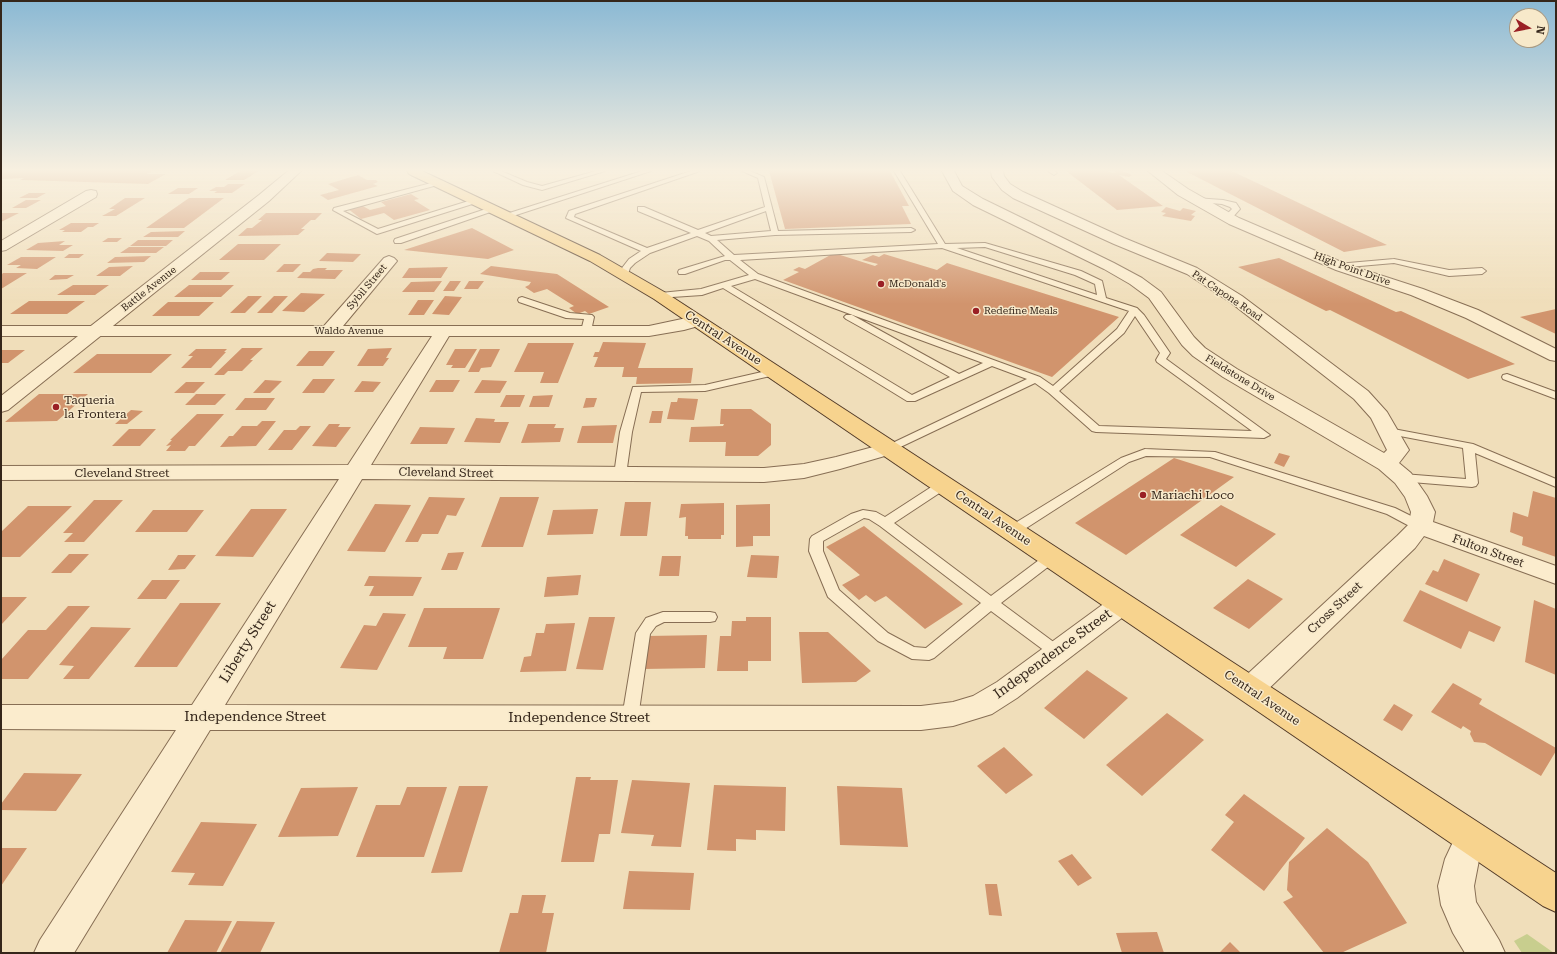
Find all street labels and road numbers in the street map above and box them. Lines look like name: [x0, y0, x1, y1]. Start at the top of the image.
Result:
street label: High Point Drive: [1312, 250, 1392, 288]
street label: Sybil Street: [344, 262, 390, 312]
street label: Battle Avenue: [119, 264, 179, 314]
street label: Pat Capone Road: [1190, 268, 1264, 324]
street label: Central Avenue: [682, 308, 764, 368]
street label: Waldo Avenue: [314, 325, 384, 337]
street label: Fieldstone Drive: [1203, 352, 1277, 404]
street label: Cleveland Street: [398, 465, 494, 481]
street label: Cleveland Street: [74, 466, 170, 480]
street label: Central Avenue: [952, 487, 1034, 549]
street label: Fulton Street: [1450, 531, 1526, 571]
street label: Cross Street: [1305, 579, 1365, 637]
street label: Liberty Street: [216, 598, 280, 686]
street label: Independence Street: [991, 606, 1115, 702]
street label: Central Avenue: [1221, 667, 1303, 729]
street label: Independence Street: [184, 709, 326, 725]
street label: Independence Street: [508, 710, 650, 726]

